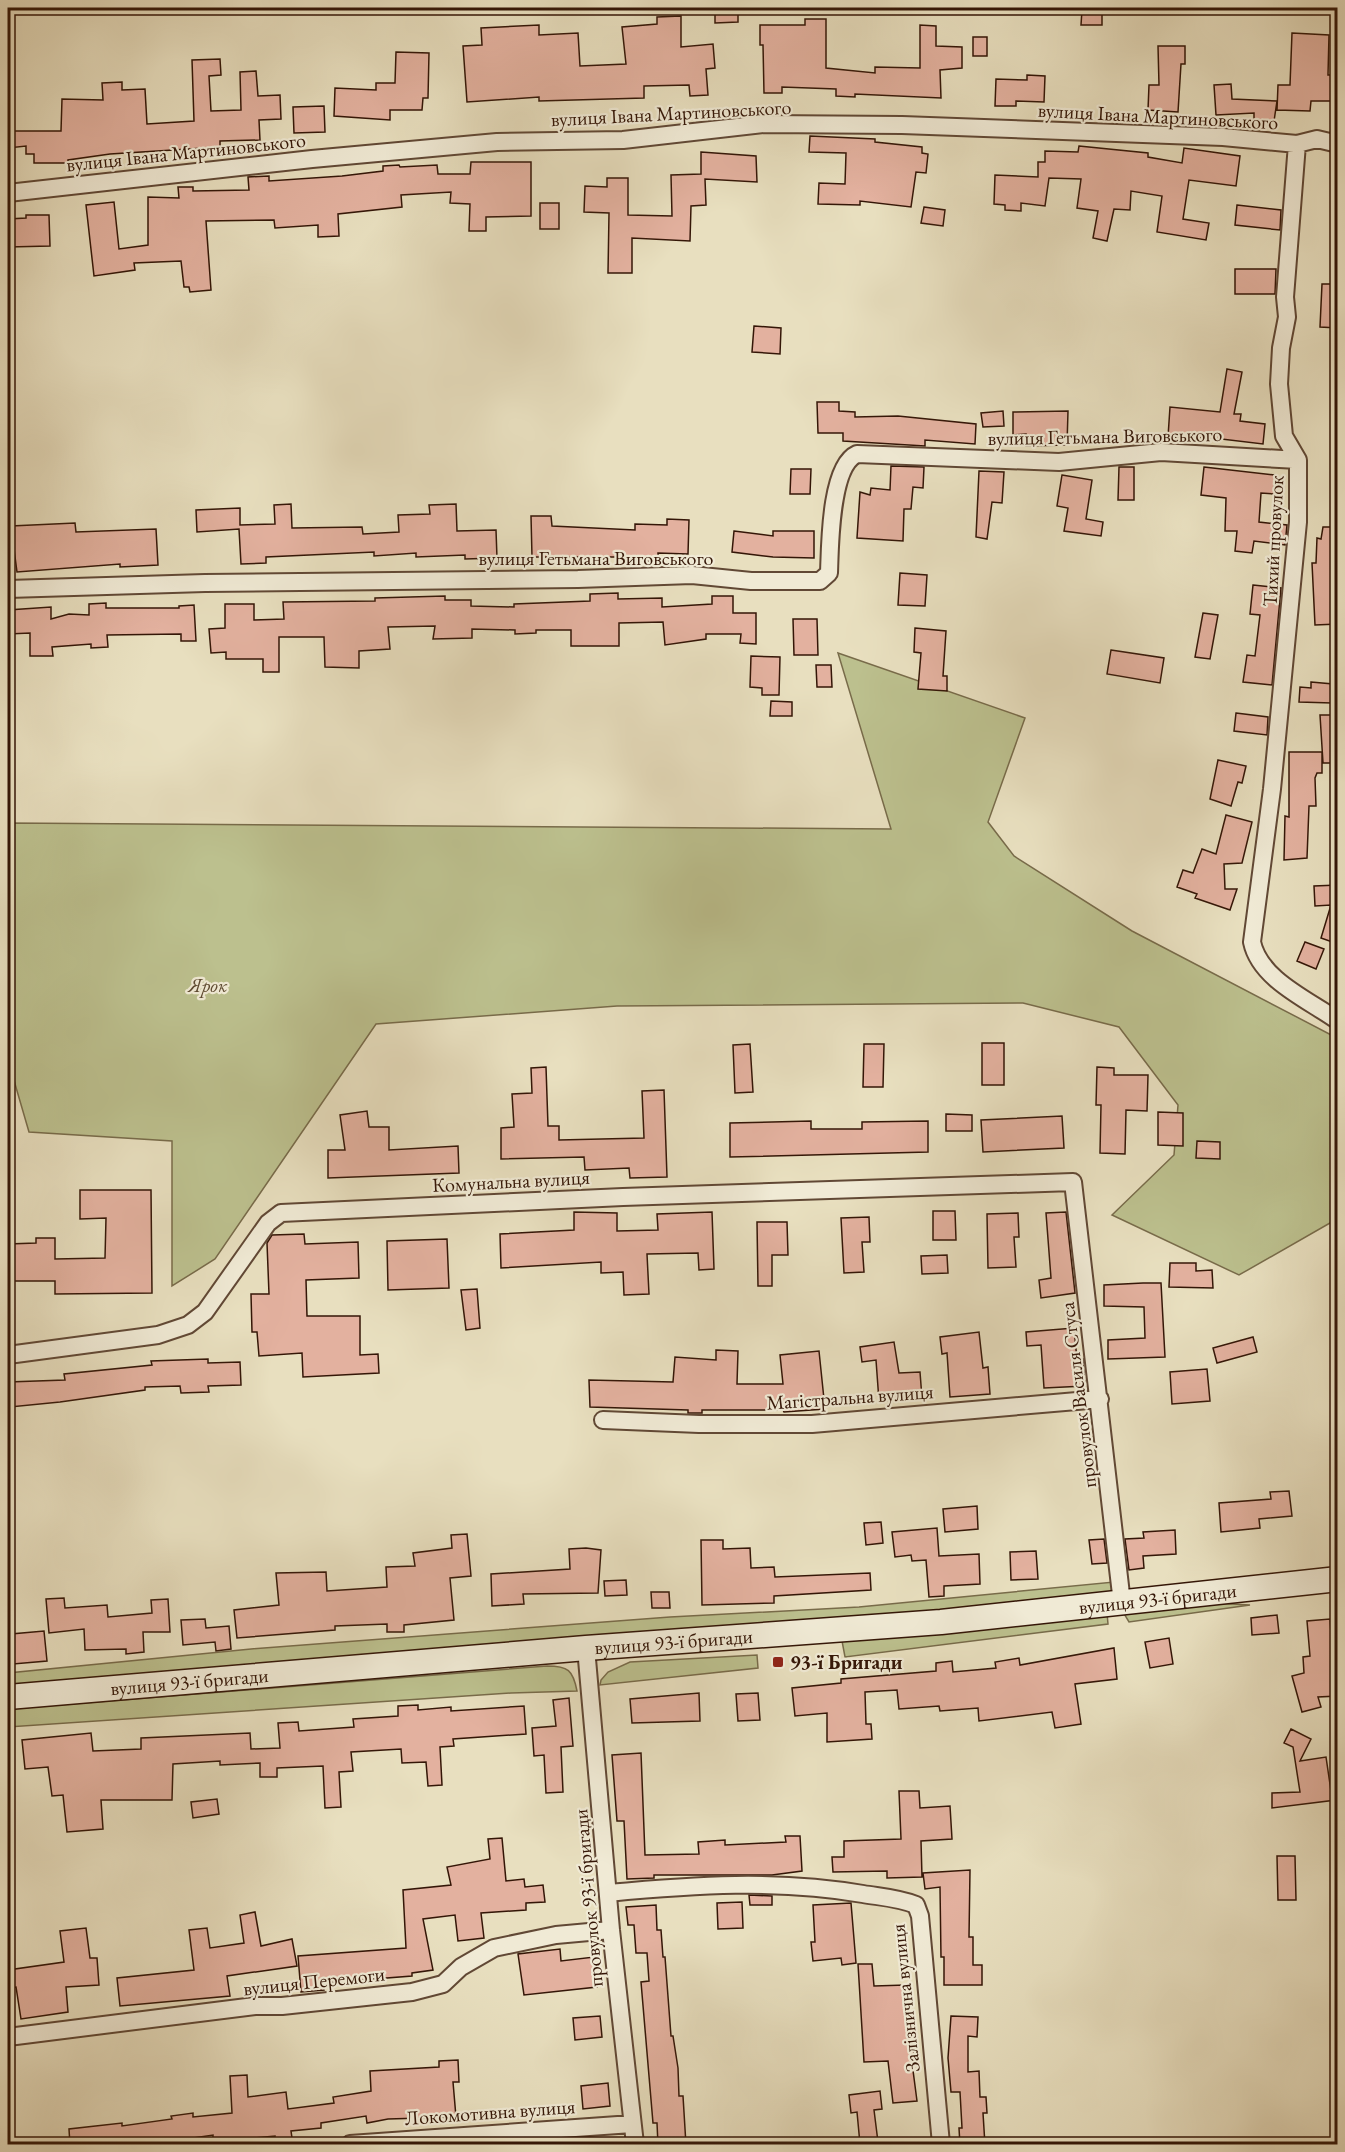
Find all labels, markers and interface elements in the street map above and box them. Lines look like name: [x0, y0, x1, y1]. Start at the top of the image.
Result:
street label: вулиця Івана Мартиновського: [550, 94, 792, 132]
street label: вулиця Івана Мартиновського: [1037, 97, 1279, 135]
street label: вулиця Івана Мартиновського: [65, 126, 307, 178]
street label: вулиця Гетьмана Виговського: [987, 421, 1223, 451]
street label: Тихий провулок: [1257, 474, 1289, 607]
street label: вулиця Гетьмана Виговського: [479, 545, 713, 571]
park label: Ярок: [187, 972, 228, 998]
street label: Комунальна вулиця: [432, 1164, 591, 1198]
street label: провулок Василя Стуса: [1054, 1301, 1102, 1489]
street label: Магістральна вулиця: [766, 1378, 935, 1416]
street label: вулиця 93-ї бригади: [1077, 1577, 1238, 1620]
street label: вулиця 93-ї бригади: [594, 1623, 754, 1660]
place label: 93-ї Бригади: [790, 1649, 903, 1675]
marker: 93-ї Бригади: [771, 1655, 785, 1669]
street label: вулиця 93-ї бригади: [109, 1662, 270, 1701]
street label: провулок 93-ї бригади: [567, 1807, 609, 1988]
street label: Залізнична вулиця: [884, 1923, 926, 2073]
street label: вулиця Перемоги: [242, 1961, 387, 2001]
street label: Локомотивна вулиця: [404, 2093, 576, 2131]

